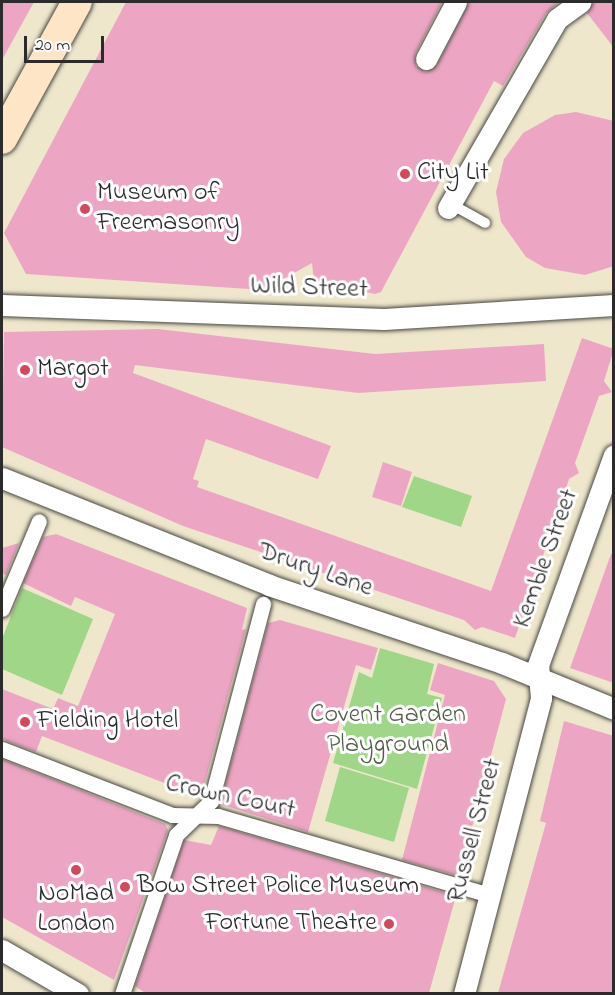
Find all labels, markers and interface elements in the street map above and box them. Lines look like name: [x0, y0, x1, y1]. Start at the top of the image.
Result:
scale bar: [27, 24, 106, 62]
text: 20 m: [35, 33, 70, 59]
place label: City Lit: [417, 158, 489, 190]
marker: City Lit: [398, 167, 412, 181]
place label: Museum of Freemasonry: [97, 178, 239, 240]
marker: Museum of Freemasonry: [78, 202, 92, 216]
street label: Wild Street: [250, 271, 368, 307]
place label: Margot: [37, 354, 109, 386]
marker: Margot: [18, 363, 32, 377]
street label: Kemble Street: [507, 485, 587, 633]
street label: Drury Lane: [254, 537, 376, 605]
park label: Covent Garden Playground: [310, 700, 466, 762]
place label: Fielding Hotel: [37, 706, 178, 738]
marker: Fielding Hotel: [18, 715, 32, 729]
street label: Russell Street: [442, 755, 510, 907]
street label: Crown Court: [162, 769, 298, 827]
marker: NoMad London: [69, 863, 83, 877]
place label: Bow Street Police Museum: [137, 871, 419, 903]
place label: NoMad London: [38, 879, 114, 940]
marker: Bow Street Police Museum: [118, 880, 132, 894]
place label: Fortune Theatre: [205, 908, 377, 940]
marker: Fortune Theatre: [382, 917, 396, 931]

